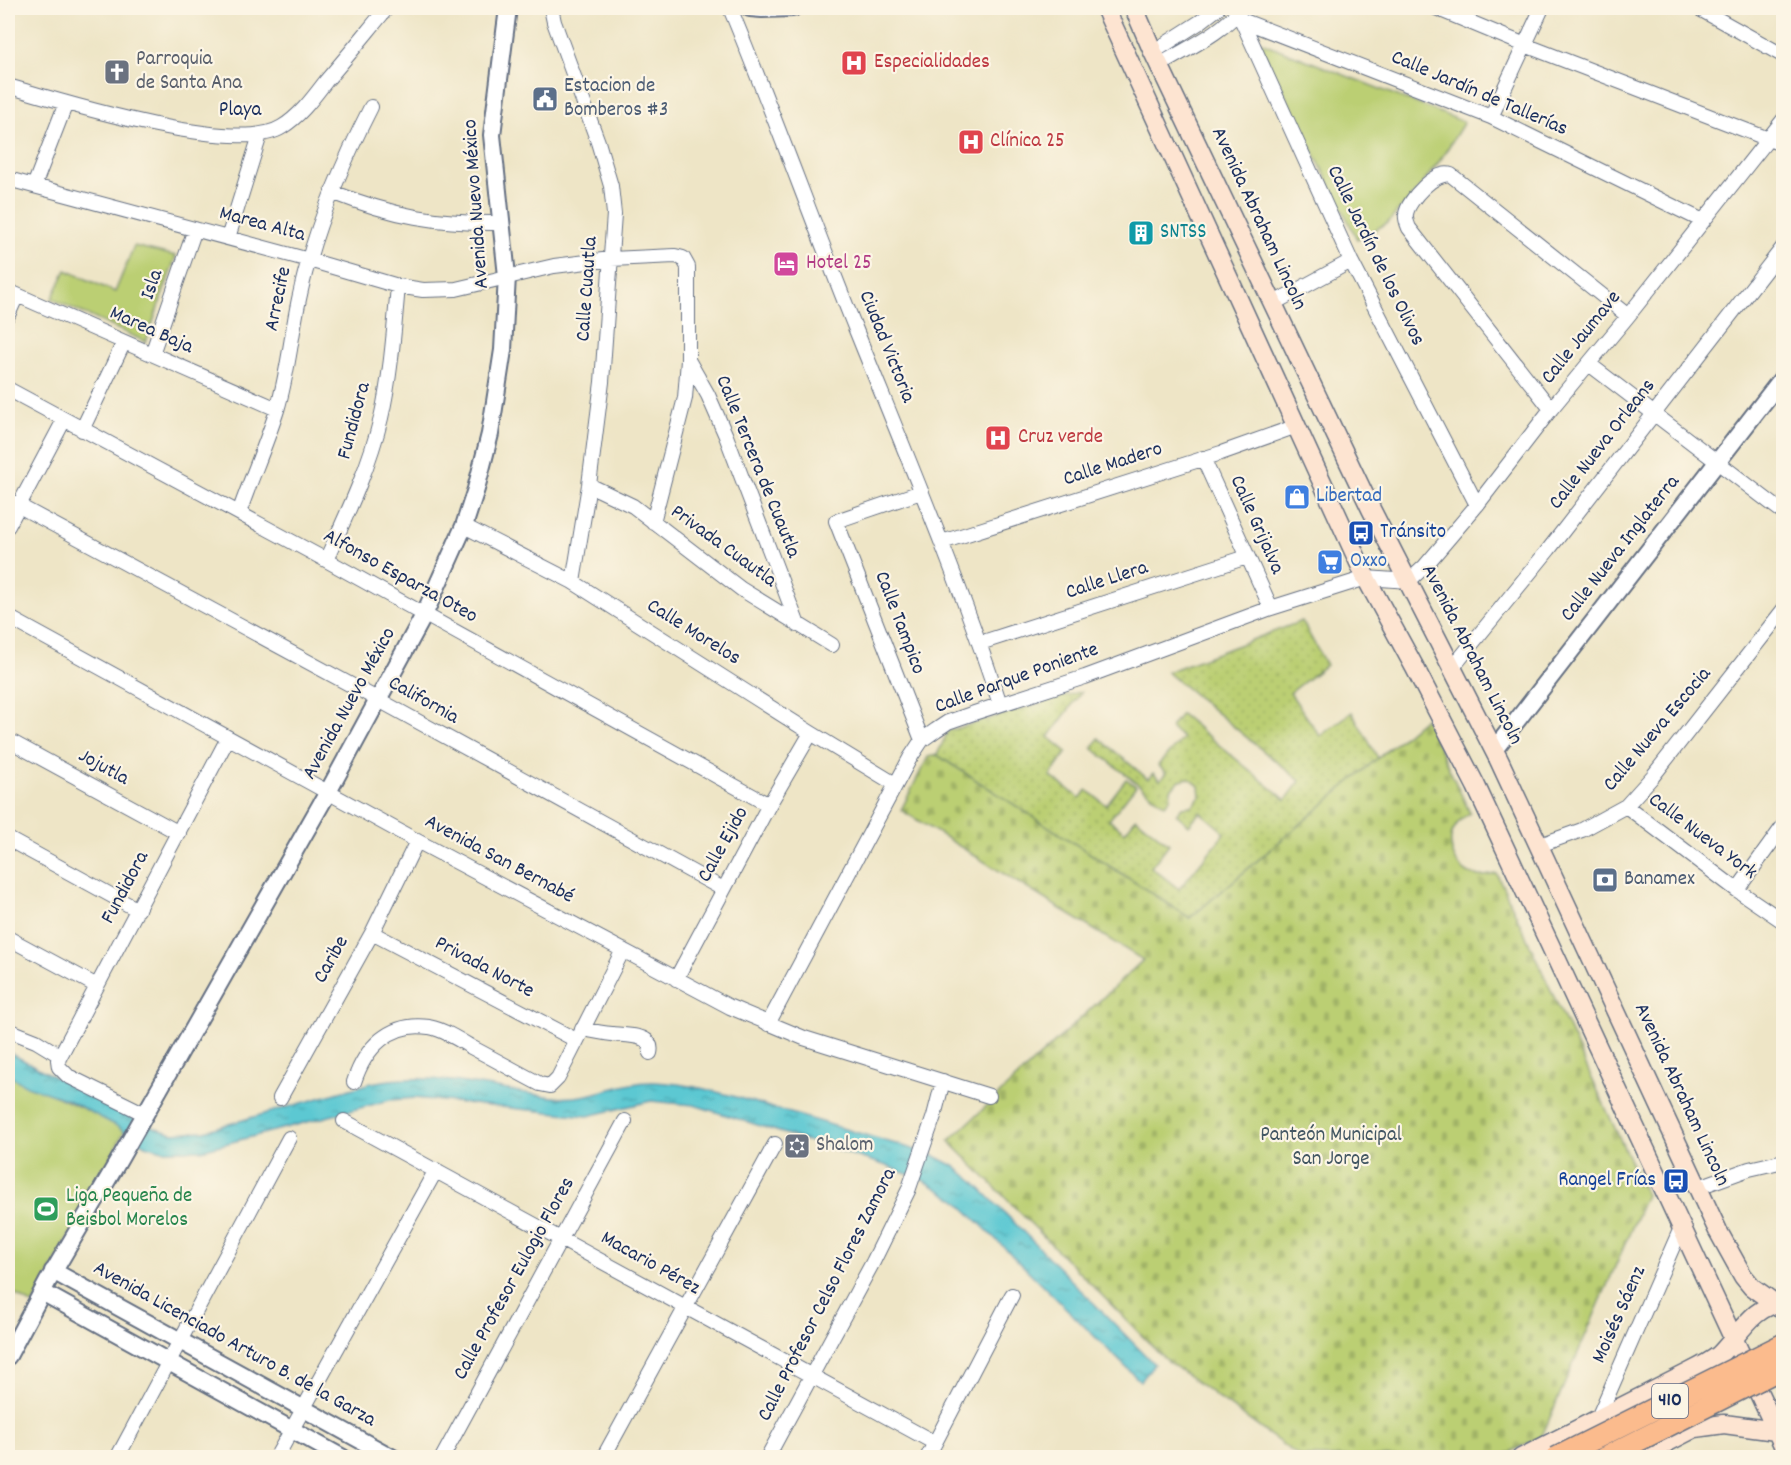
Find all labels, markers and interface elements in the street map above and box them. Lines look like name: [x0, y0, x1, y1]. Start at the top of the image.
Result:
street label: Calle Jardín de Tallerías: [1386, 43, 1572, 145]
place label: Parroquia de Santa Ana: [136, 45, 243, 99]
hospital icon: Especialidades: [839, 48, 869, 78]
place label: Especialidades: [874, 48, 990, 78]
church icon: Parroquia de Santa Ana: [102, 57, 132, 87]
place label: Estacion de Bomberos #3: [564, 72, 668, 126]
public building icon: Estacion de Bomberos #3: [530, 84, 560, 114]
street label: Playa: [219, 96, 263, 126]
street label: Avenida Nuevo México: [456, 118, 498, 290]
street label: Avenida Abraham Lincoln: [1202, 122, 1314, 316]
hospital icon: Clínica 25: [956, 127, 986, 157]
place label: Clínica 25: [990, 127, 1065, 157]
street label: Calle Jardín de los Olivos: [1318, 161, 1432, 351]
street label: Marea Alta: [216, 199, 309, 251]
building icon: SNTSS: [1126, 218, 1156, 248]
place label: SNTSS: [1160, 218, 1207, 248]
street label: Calle Cuautla: [569, 234, 607, 343]
hotel icon: Hotel 25: [771, 249, 801, 279]
place label: Hotel 25: [806, 249, 872, 279]
street label: Arrecife: [258, 264, 300, 334]
street label: Isla: [134, 265, 172, 304]
street label: Calle Jaumave: [1535, 285, 1629, 391]
street label: Ciudad Victoria: [850, 286, 923, 409]
street label: Marea Baja: [104, 299, 199, 363]
street label: Calle Tercera de Cuautla: [707, 371, 808, 564]
street label: Calle Nueva Orleans: [1542, 373, 1664, 517]
street label: Fundidora: [330, 378, 380, 463]
hospital icon: Cruz verde: [983, 423, 1013, 453]
place label: Cruz verde: [1018, 423, 1103, 453]
street label: Calle Madero: [1060, 435, 1166, 495]
street label: Calle Nueva Inglaterra: [1554, 468, 1689, 629]
street label: Calle Grijalva: [1221, 471, 1292, 580]
shop icon: Libertad: [1282, 482, 1312, 512]
place label: Libertad: [1316, 482, 1382, 512]
street label: Privada Cuautla: [664, 498, 783, 597]
bus stop icon: Tránsito: [1346, 518, 1376, 548]
place label: Tránsito: [1380, 518, 1446, 548]
street label: Alfonso Esparza Oteo: [317, 522, 483, 632]
supermarket icon: Oxxo: [1315, 547, 1345, 577]
place label: Oxxo: [1350, 547, 1387, 577]
street label: Calle Llera: [1062, 553, 1153, 608]
street label: Avenida Abraham Lincoln: [1412, 560, 1530, 750]
street label: Calle Tampico: [866, 567, 932, 679]
street label: Calle Morelos: [640, 592, 746, 674]
street label: Avenida Nuevo México: [296, 622, 404, 786]
street label: Calle Parque Poniente: [931, 635, 1103, 723]
street label: Calle Nueva Escocia: [1597, 660, 1720, 799]
street label: California: [382, 669, 465, 733]
street label: Jojutla: [72, 742, 135, 795]
street label: Calle Nueva York: [1641, 786, 1763, 888]
street label: Calle Ejido: [691, 802, 757, 888]
street label: Avenida San Bernabé: [419, 808, 579, 912]
street label: Fundidora: [94, 845, 158, 930]
bank icon: Banamex: [1590, 865, 1620, 895]
place label: Banamex: [1624, 865, 1695, 895]
street label: Privada Norte: [429, 929, 539, 1007]
street label: Caribe: [307, 931, 357, 989]
street label: Avenida Abraham Lincoln: [1625, 998, 1737, 1192]
park label: Panteón Municipal San Jorge: [1260, 1121, 1402, 1175]
synagogue icon: Shalom: [782, 1131, 812, 1161]
place label: Shalom: [816, 1131, 874, 1161]
street label: Calle Profesor Celso Flores Zamora: [751, 1162, 906, 1427]
place label: Rangel Frías: [1558, 1166, 1656, 1196]
bus stop icon: Rangel Frías: [1661, 1166, 1691, 1196]
street label: Calle Profesor Eulogio Flores: [447, 1172, 583, 1386]
place label: Liga Pequeña de Beisbol Morelos: [66, 1182, 192, 1236]
sports icon: Liga Pequeña de Beisbol Morelos: [31, 1194, 61, 1224]
street label: Macario Pérez: [595, 1224, 705, 1304]
street label: Avenida Licenciado Arturo B. de la Garza: [87, 1254, 382, 1436]
street label: Moisés Sáenz: [1585, 1262, 1655, 1368]
road number: 410: [1652, 1384, 1688, 1418]

